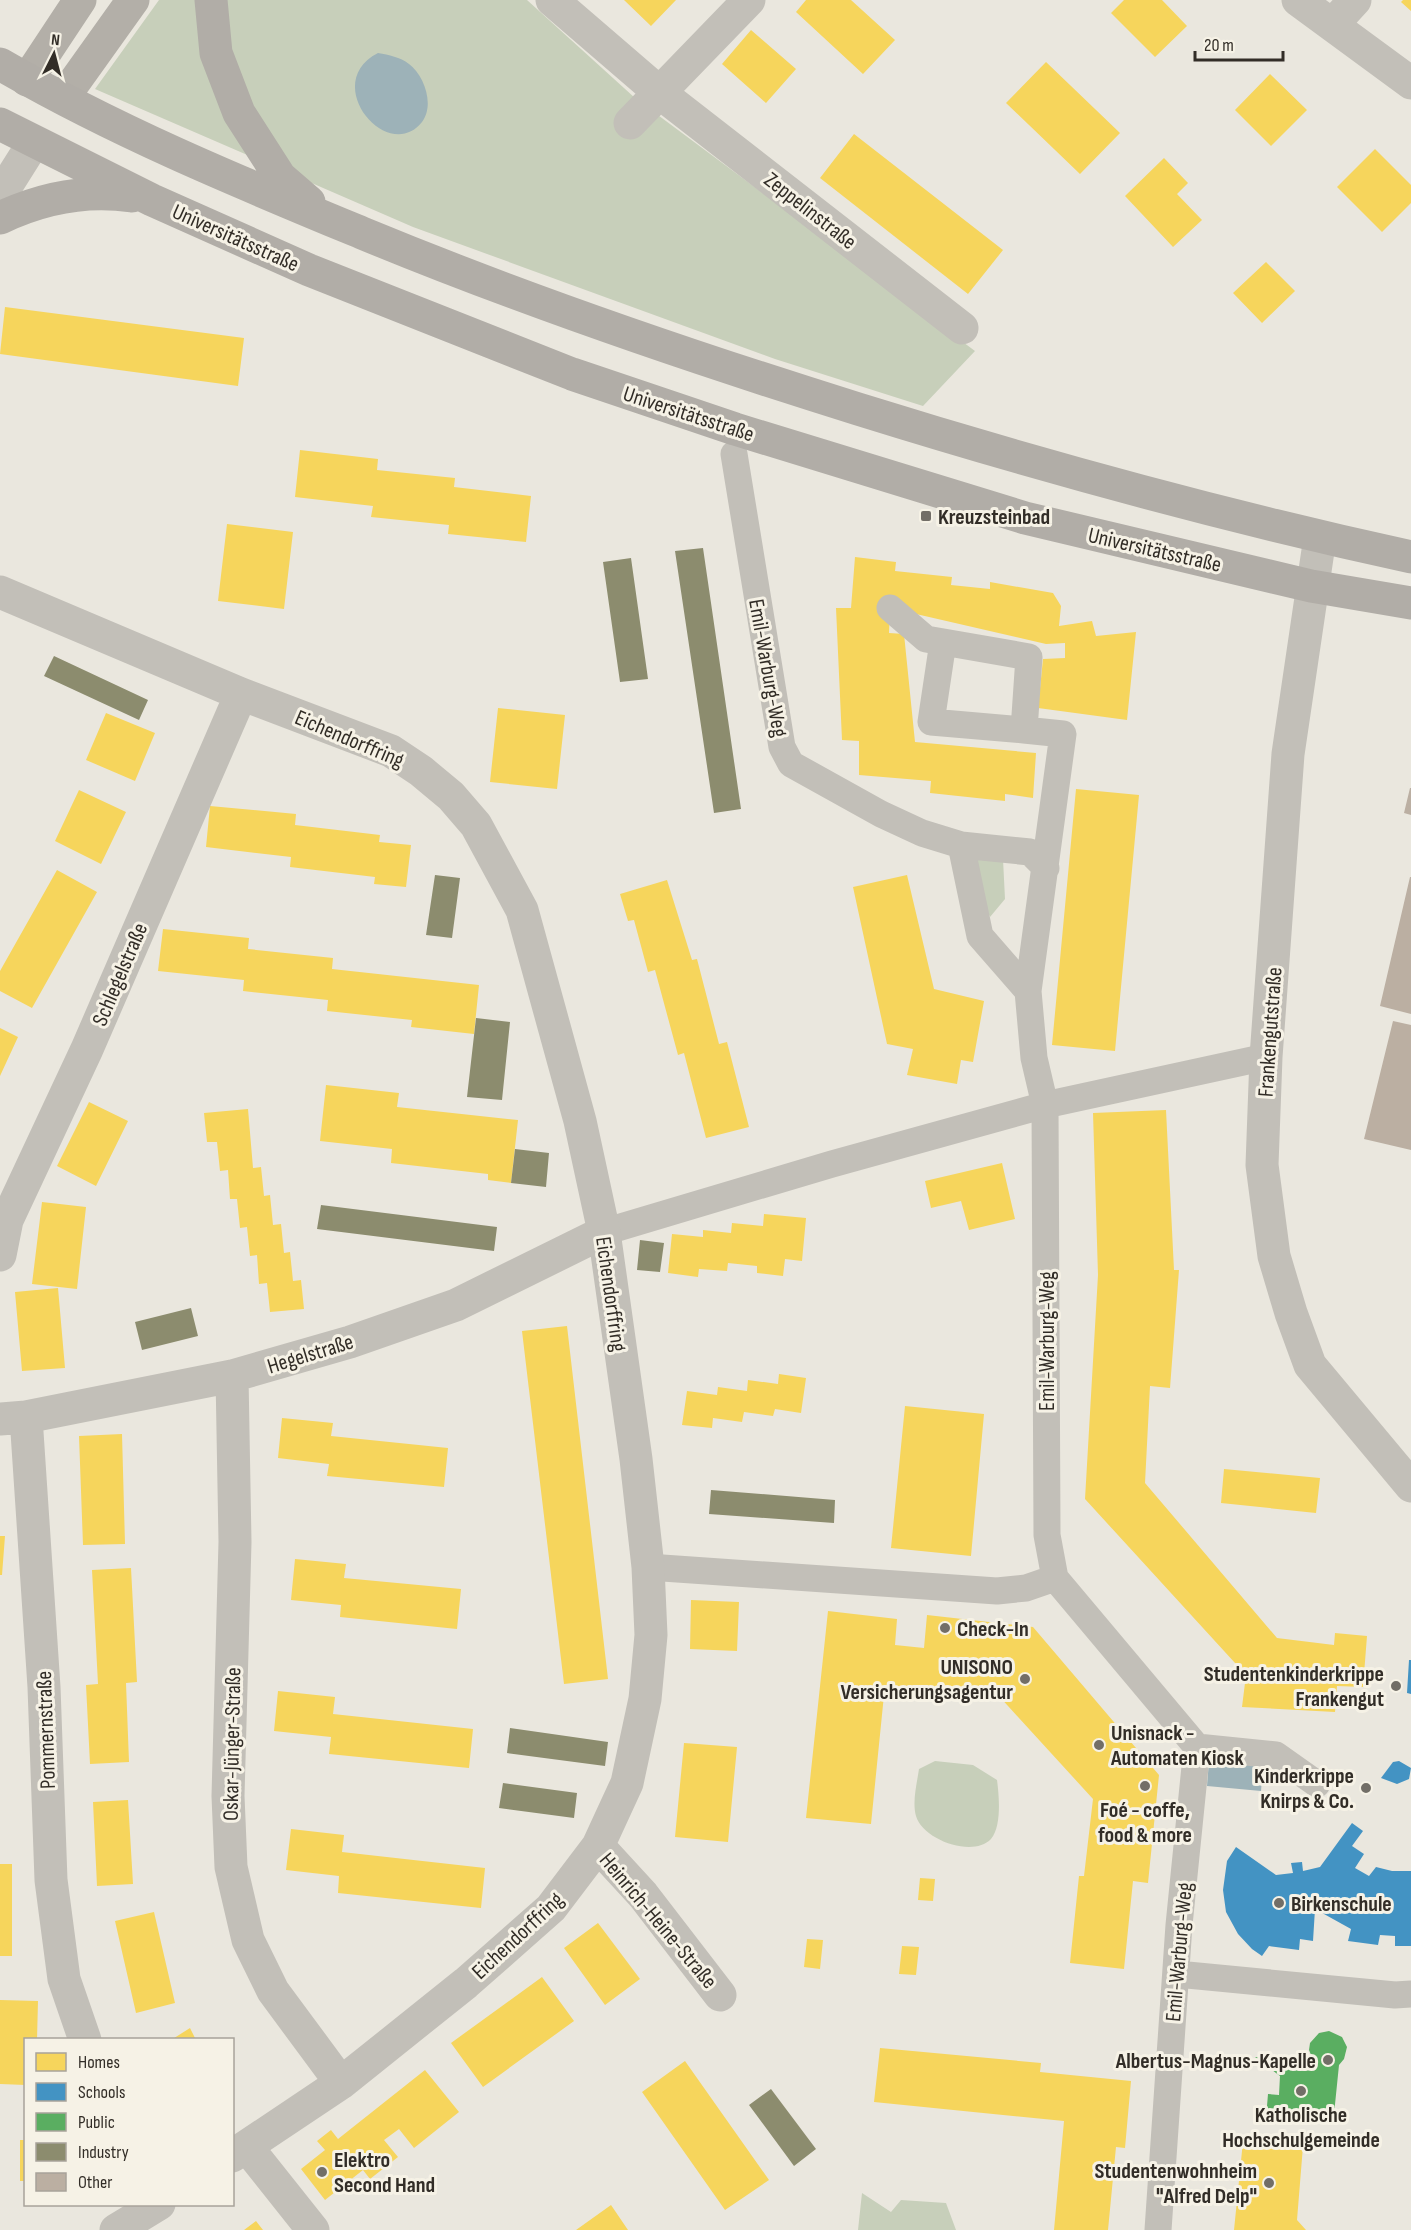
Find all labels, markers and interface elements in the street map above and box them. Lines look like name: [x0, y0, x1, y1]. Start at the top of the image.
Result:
north arrow: [24, 24, 84, 84]
scale bar: [1195, 24, 1284, 62]
text: N: [50, 31, 61, 50]
text: 20 m: [1204, 35, 1234, 56]
street label: Zeppelinstraße: [759, 167, 862, 256]
street label: Universitätsstraße: [168, 198, 303, 278]
street label: Universitätsstraße: [620, 381, 757, 448]
place label: Kreuzsteinbad: [938, 504, 1050, 531]
marker: Kreuzsteinbad: [919, 509, 933, 523]
street label: Universitätsstraße: [1085, 522, 1224, 579]
street label: Emil-Warburg-Weg: [742, 597, 793, 740]
street label: Eichendorffring: [291, 704, 408, 775]
street label: Schlegelstraße: [87, 919, 154, 1030]
street label: Frankengutstraße: [1252, 966, 1289, 1098]
street label: Eichendorffring: [589, 1235, 632, 1354]
street label: Emil-Warburg-Weg: [1034, 1271, 1061, 1411]
street label: Hegelstraße: [264, 1329, 357, 1380]
place label: Check-In: [957, 1616, 1029, 1643]
marker: Check-In: [938, 1621, 952, 1635]
place label: UNISONO Versicherungsagentur: [841, 1654, 1013, 1706]
place label: Studentenkinderkrippe Frankengut: [1204, 1661, 1384, 1713]
street label: Oskar-Jünger-Straße: [218, 1667, 247, 1821]
street label: Pommernstraße: [31, 1670, 62, 1790]
marker: UNISONO Versicherungsagentur: [1018, 1672, 1032, 1686]
marker: Studentenkinderkrippe Frankengut: [1389, 1679, 1403, 1693]
place label: Unisnack - Automaten Kiosk: [1110, 1720, 1244, 1772]
marker: Unisnack - Automaten Kiosk: [1092, 1738, 1106, 1752]
place label: Kinderkrippe Knirps & Co.: [1254, 1763, 1354, 1815]
marker: Foé - coffe, food & more: [1138, 1779, 1152, 1793]
marker: Kinderkrippe Knirps & Co.: [1359, 1781, 1373, 1795]
place label: Foé - coffe, food & more: [1098, 1797, 1192, 1849]
street label: Heinrich-Heine-Straße: [593, 1847, 723, 1994]
street label: Emil-Warburg-Weg: [1160, 1881, 1199, 2023]
street label: Eichendorffring: [466, 1887, 570, 1985]
place label: Birkenschule: [1291, 1891, 1392, 1918]
marker: Birkenschule: [1272, 1896, 1286, 1910]
legend: [24, 2038, 234, 2206]
place label: Albertus-Magnus-Kapelle: [1115, 2048, 1316, 2075]
text: Homes: [78, 2052, 120, 2073]
marker: Albertus-Magnus-Kapelle: [1321, 2053, 1335, 2067]
text: Schools: [78, 2082, 125, 2103]
marker: Katholische Hochschulgemeinde: [1294, 2084, 1308, 2098]
place label: Katholische Hochschulgemeinde: [1222, 2102, 1380, 2154]
text: Public: [78, 2112, 115, 2133]
text: Industry: [78, 2142, 129, 2163]
place label: Elektro Second Hand: [334, 2147, 435, 2199]
place label: Studentenwohnheim "Alfred Delp": [1094, 2158, 1257, 2210]
marker: Elektro Second Hand: [315, 2165, 329, 2179]
text: Other: [78, 2172, 112, 2193]
marker: Studentenwohnheim "Alfred Delp": [1262, 2176, 1276, 2190]

